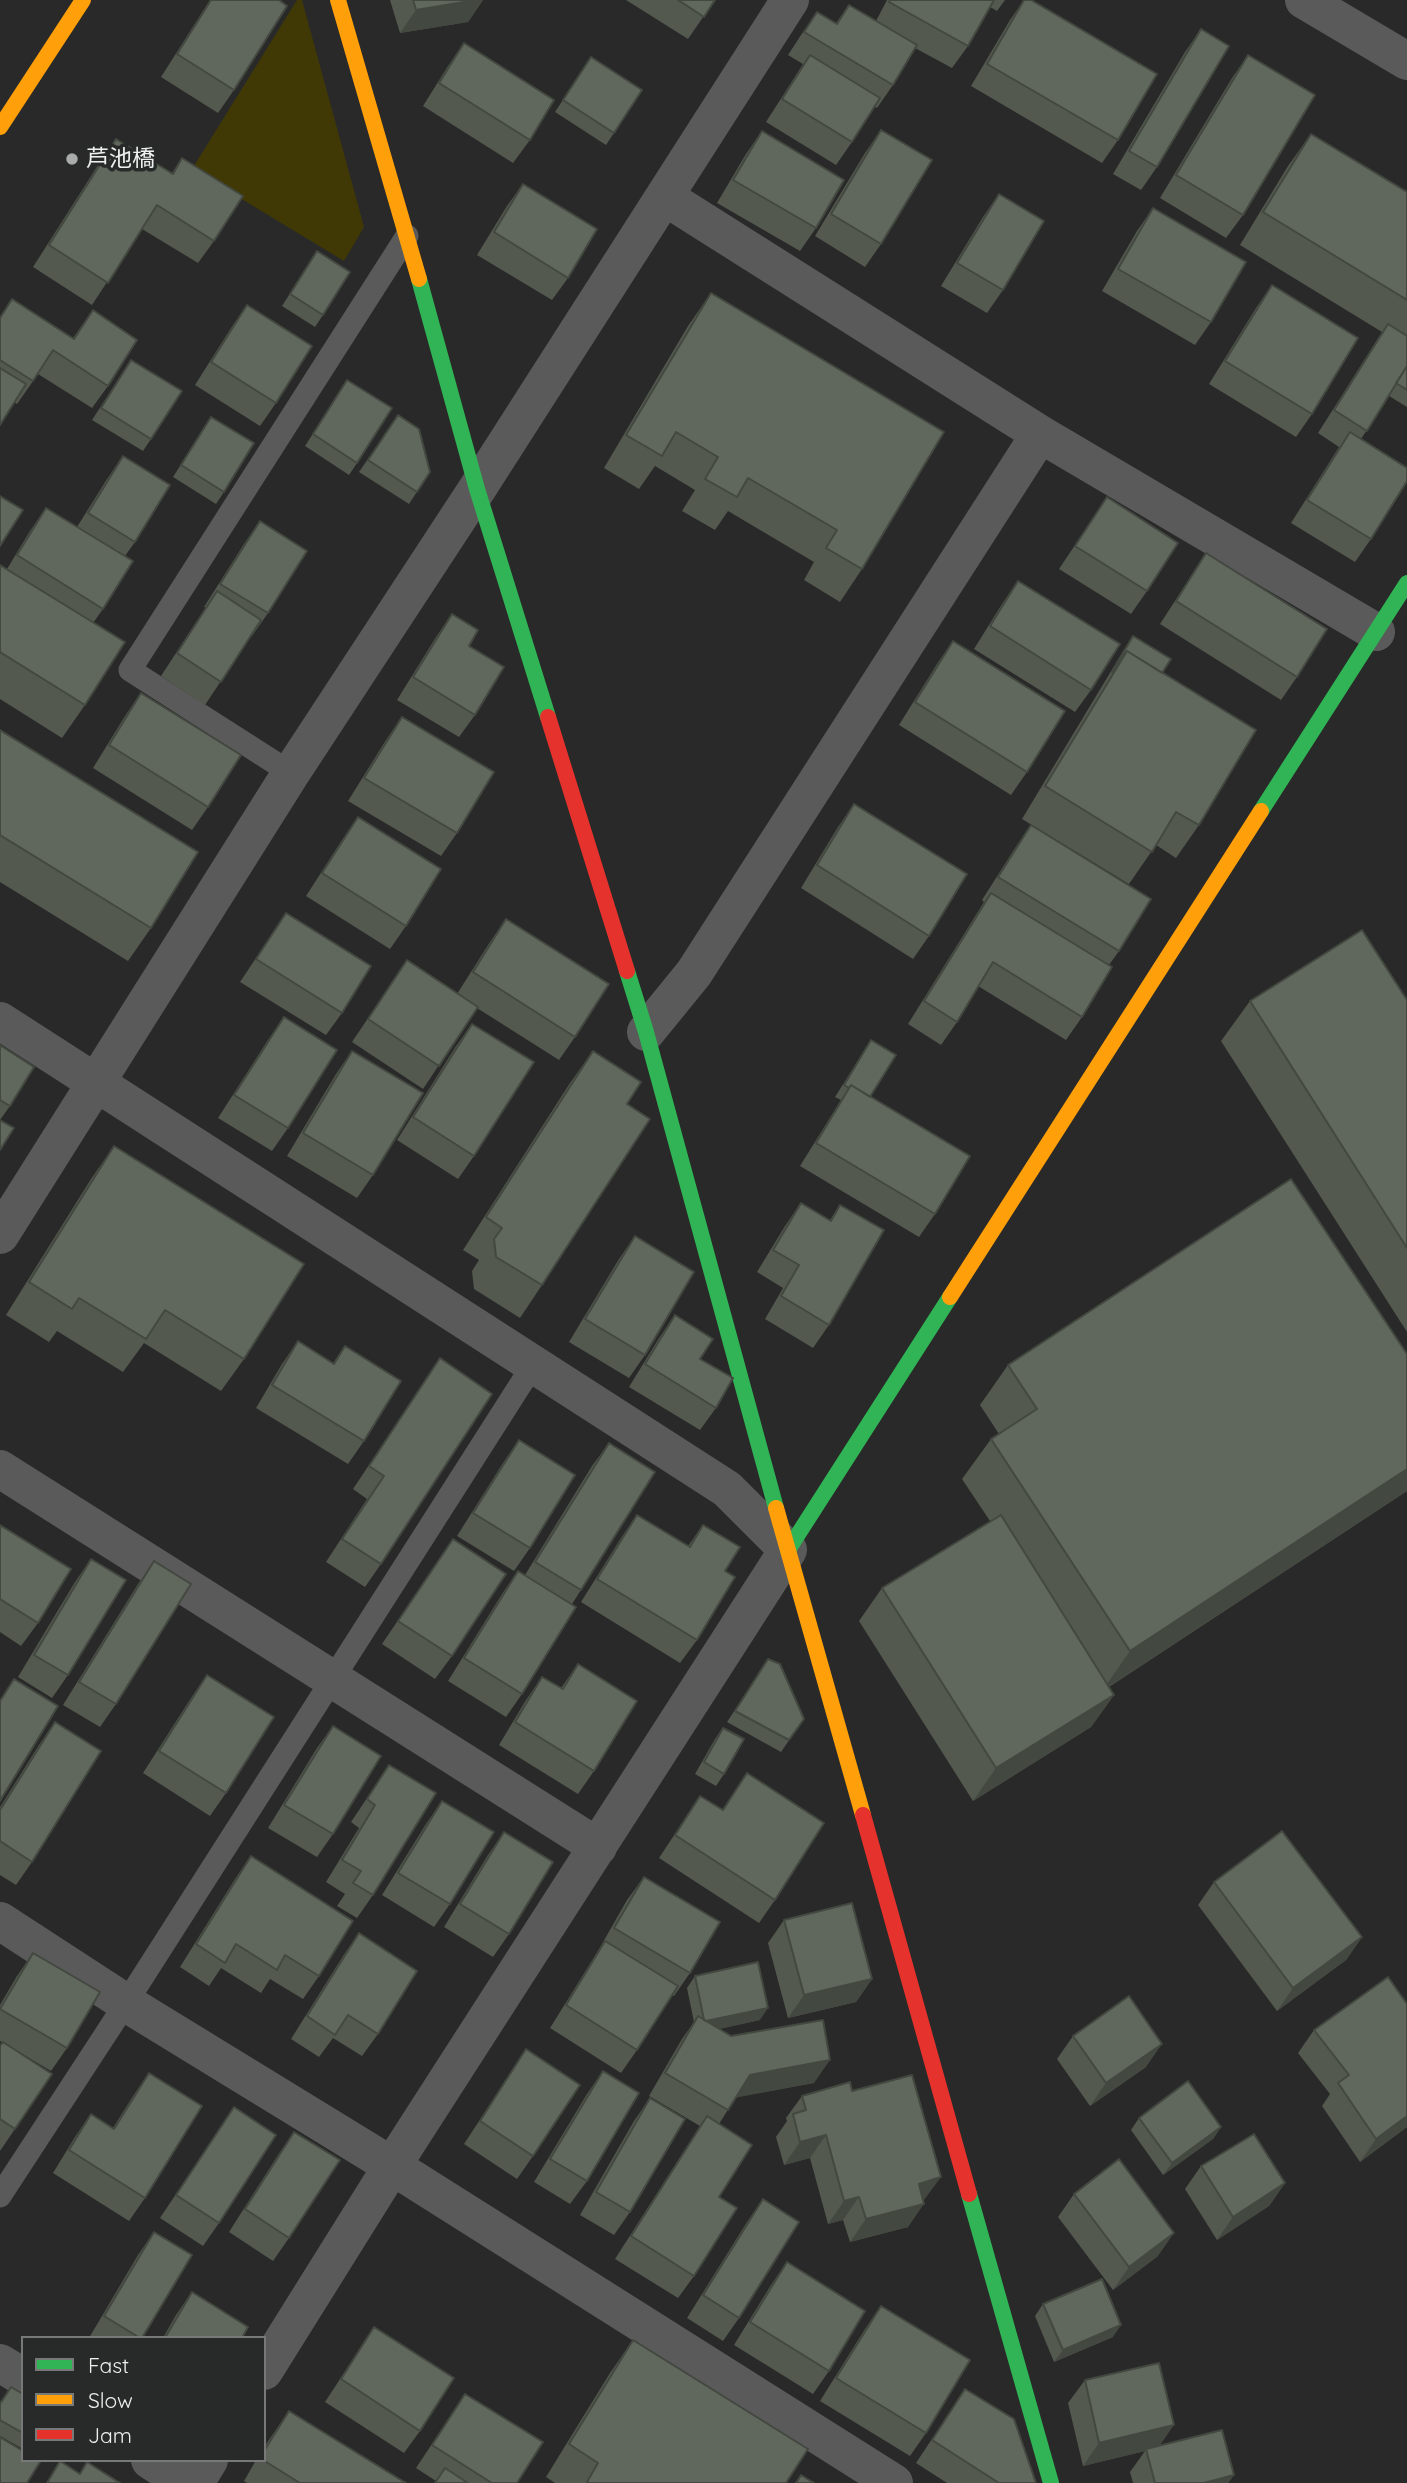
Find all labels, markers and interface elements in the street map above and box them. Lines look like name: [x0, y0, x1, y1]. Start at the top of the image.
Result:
place label: 芦池橋: [86, 145, 155, 173]
marker: 芦池橋: [64, 151, 80, 167]
legend: [21, 2336, 266, 2462]
text: Fast: [88, 2352, 129, 2378]
text: Slow: [88, 2387, 133, 2413]
text: Jam: [88, 2422, 132, 2448]

